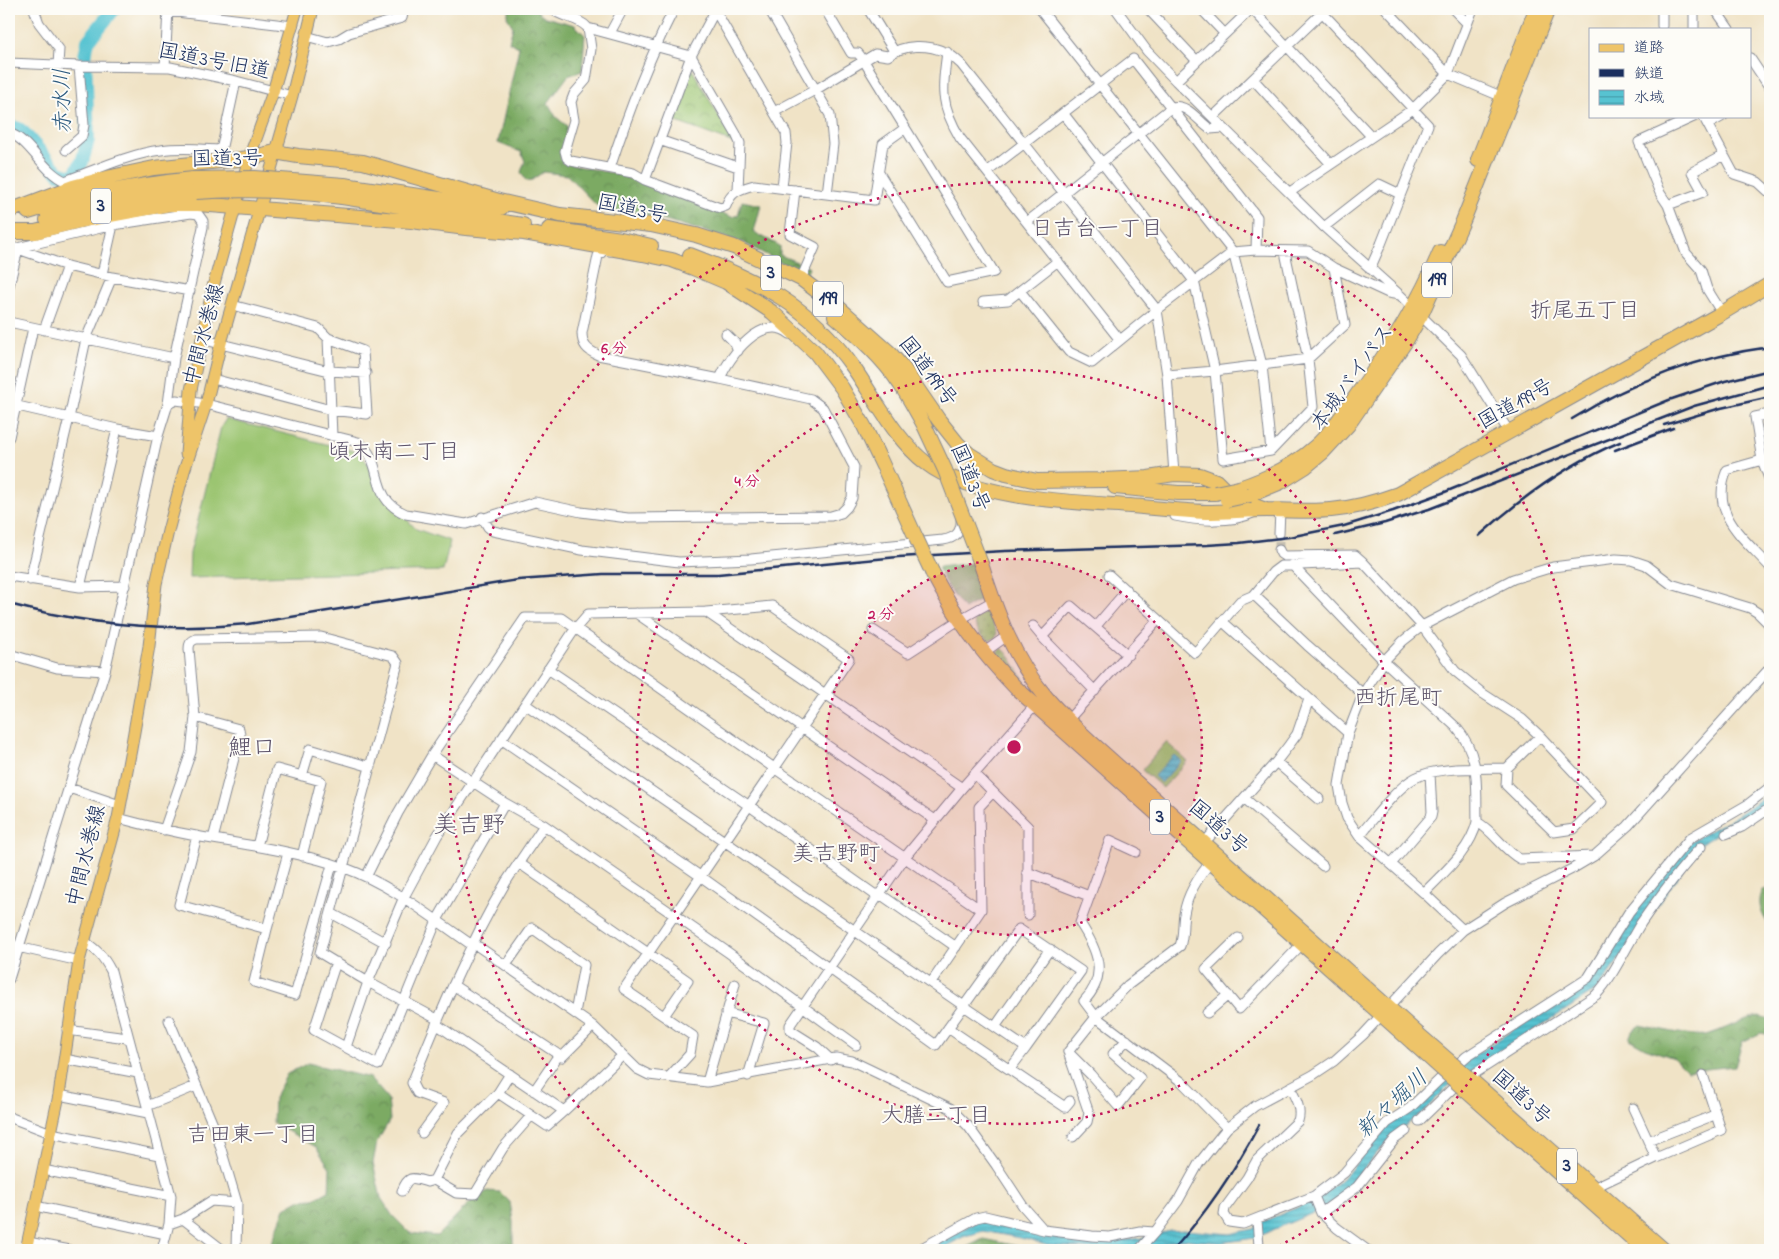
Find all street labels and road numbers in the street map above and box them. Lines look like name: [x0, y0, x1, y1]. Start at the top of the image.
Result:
street label: 国道3号旧道: [155, 36, 273, 88]
street label: 国道3号: [191, 144, 263, 176]
road number: 3: [91, 188, 111, 224]
street label: 国道3号: [594, 188, 670, 232]
road number: 3: [761, 256, 781, 290]
road number: 199: [1422, 262, 1452, 298]
street label: 中間水巻線: [177, 280, 233, 390]
road number: 199: [813, 282, 843, 316]
street label: 本城バイパス: [1304, 318, 1402, 438]
street label: 国道199号: [890, 330, 964, 414]
street label: 国道199号: [1473, 372, 1559, 438]
street label: 国道3号: [942, 439, 996, 517]
street label: 国道3号: [1181, 793, 1255, 863]
road number: 3: [1150, 800, 1170, 834]
street label: 中間水巻線: [60, 801, 114, 911]
street label: 国道3号: [1484, 1063, 1558, 1133]
road number: 3: [1557, 1148, 1577, 1184]

